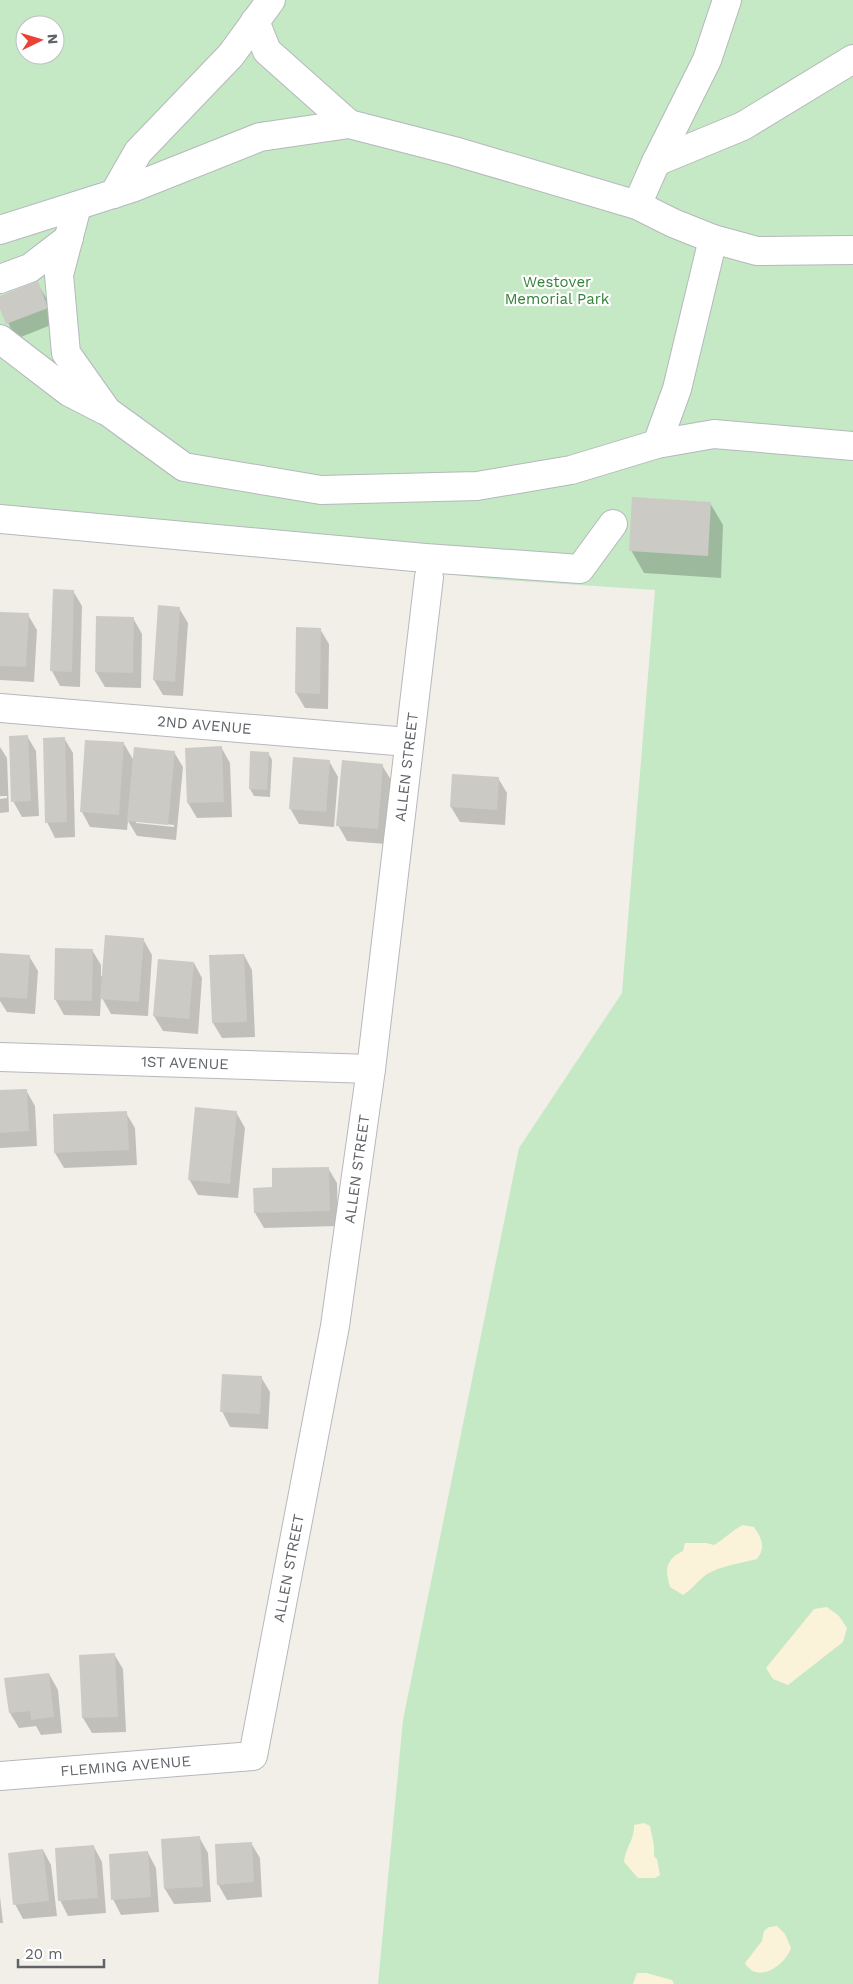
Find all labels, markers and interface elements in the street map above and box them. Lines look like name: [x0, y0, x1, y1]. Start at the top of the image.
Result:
north arrow: [15, 15, 65, 65]
text: N: [45, 33, 61, 45]
park label: Westover Memorial Park: [505, 273, 610, 308]
street label: ALLEN STREET: [391, 711, 422, 823]
street label: 2ND AVENUE: [156, 712, 252, 738]
street label: 1ST AVENUE: [141, 1053, 229, 1073]
street label: ALLEN STREET: [340, 1113, 374, 1225]
street label: ALLEN STREET: [270, 1512, 308, 1624]
street label: FLEMING AVENUE: [60, 1752, 192, 1780]
scale bar: [18, 1936, 104, 1968]
text: 20 m: [25, 1945, 63, 1963]

